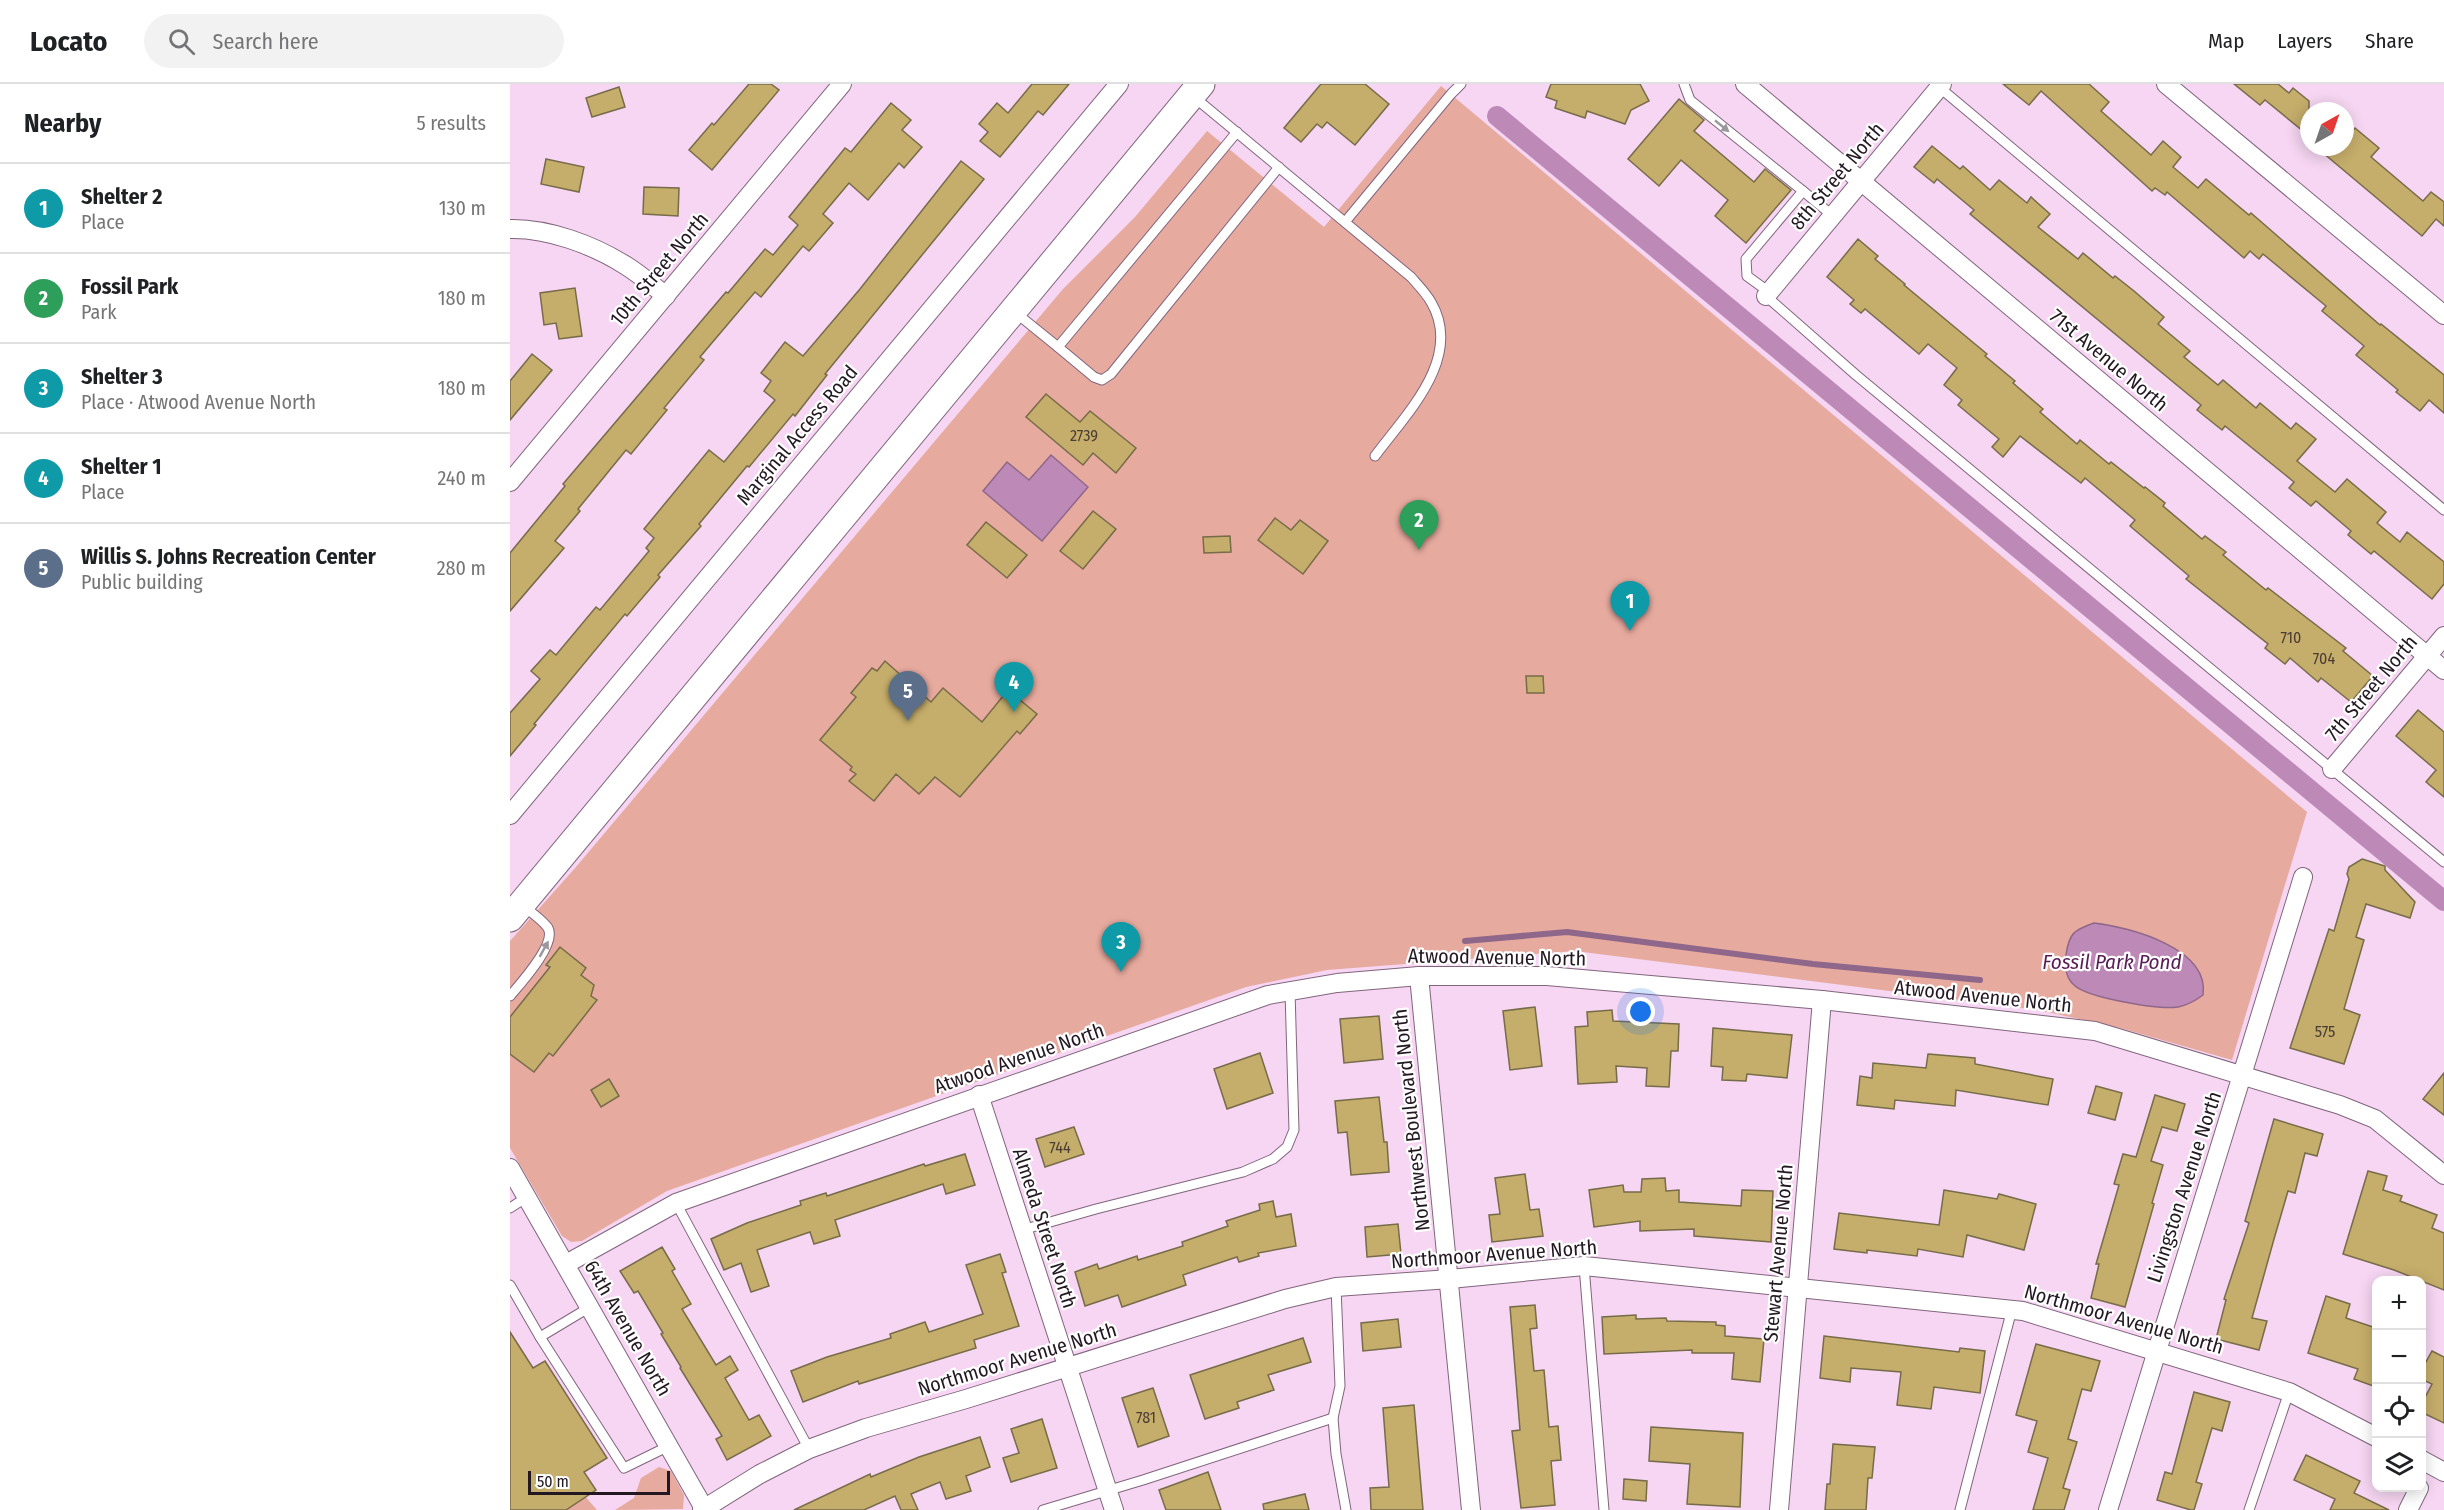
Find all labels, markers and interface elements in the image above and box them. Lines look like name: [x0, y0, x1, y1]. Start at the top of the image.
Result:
search box: [144, 14, 564, 68]
text: Locato: [30, 25, 108, 58]
icon: search: [165, 25, 198, 58]
text: Search here: [213, 28, 319, 55]
text: Map: [2208, 28, 2244, 54]
text: Layers: [2277, 28, 2332, 54]
text: Share: [2365, 28, 2414, 54]
north arrow: [2300, 102, 2354, 156]
text: Nearby: [24, 108, 101, 139]
text: 5 results: [416, 111, 486, 135]
street label: 8th Street North: [1785, 118, 1889, 234]
one-way arrow: [1714, 119, 1729, 132]
text: Shelter 2: [81, 183, 162, 210]
text: 1: [39, 196, 48, 220]
text: 130 m: [439, 196, 486, 220]
street label: 10th Street North: [605, 207, 713, 331]
text: Place: [81, 210, 124, 234]
text: Fossil Park: [81, 273, 178, 300]
text: 2: [39, 286, 48, 310]
text: 180 m: [438, 286, 486, 310]
text: Park: [81, 300, 117, 324]
street label: 71st Avenue North: [2045, 304, 2173, 416]
street label: Marginal Access Road: [732, 360, 862, 510]
text: Shelter 3: [81, 363, 163, 390]
text: 3: [39, 376, 48, 400]
text: 180 m: [438, 376, 486, 400]
text: Place · Atwood Avenue North: [81, 390, 316, 414]
house number: 2739: [1070, 426, 1098, 445]
text: Shelter 1: [81, 453, 162, 480]
text: 4: [38, 466, 49, 490]
text: 240 m: [437, 466, 486, 490]
text: Place: [81, 480, 124, 504]
pin: 2: [1400, 500, 1438, 550]
text: Willis S. Johns Recreation Center: [81, 543, 376, 570]
text: 5: [39, 556, 48, 580]
text: 280 m: [437, 556, 486, 580]
text: Public building: [81, 570, 203, 594]
pin: 1: [1610, 582, 1650, 631]
house number: 710: [2281, 628, 2301, 647]
street label: 7th Street North: [2320, 630, 2422, 746]
house number: 704: [2313, 649, 2335, 668]
pin: 4: [994, 662, 1034, 712]
pin: 5: [888, 672, 928, 721]
pin: 3: [1102, 922, 1140, 972]
one-way arrow: [539, 940, 549, 957]
street label: Atwood Avenue North: [1408, 943, 1586, 971]
water label: Fossil Park Pond: [2042, 949, 2182, 975]
street label: Atwood Avenue North: [1893, 975, 2073, 1017]
your location: [1626, 997, 1655, 1026]
street label: Northwest Boulevard North: [1387, 1008, 1435, 1232]
street label: Atwood Avenue North: [931, 1018, 1107, 1098]
house number: 575: [2315, 1022, 2335, 1041]
street label: Livingston Avenue North: [2142, 1088, 2226, 1286]
house number: 744: [1049, 1138, 1071, 1157]
street label: Almeda Street North: [1008, 1145, 1082, 1311]
street label: Stewart Avenue North: [1758, 1163, 1798, 1343]
street label: Northmoor Avenue North: [1390, 1235, 1598, 1273]
street label: 64th Avenue North: [579, 1256, 677, 1400]
map controls: [2372, 1276, 2426, 1492]
button: +: [2372, 1276, 2426, 1330]
street label: Northmoor Avenue North: [2022, 1279, 2226, 1359]
street label: Northmoor Avenue North: [915, 1317, 1119, 1401]
button: −: [2372, 1330, 2426, 1384]
button: locate: [2372, 1384, 2426, 1438]
house number: 781: [1136, 1408, 1156, 1427]
button: layers: [2372, 1438, 2426, 1492]
scale bar: [528, 1468, 670, 1496]
text: 50 m: [537, 1472, 569, 1491]

